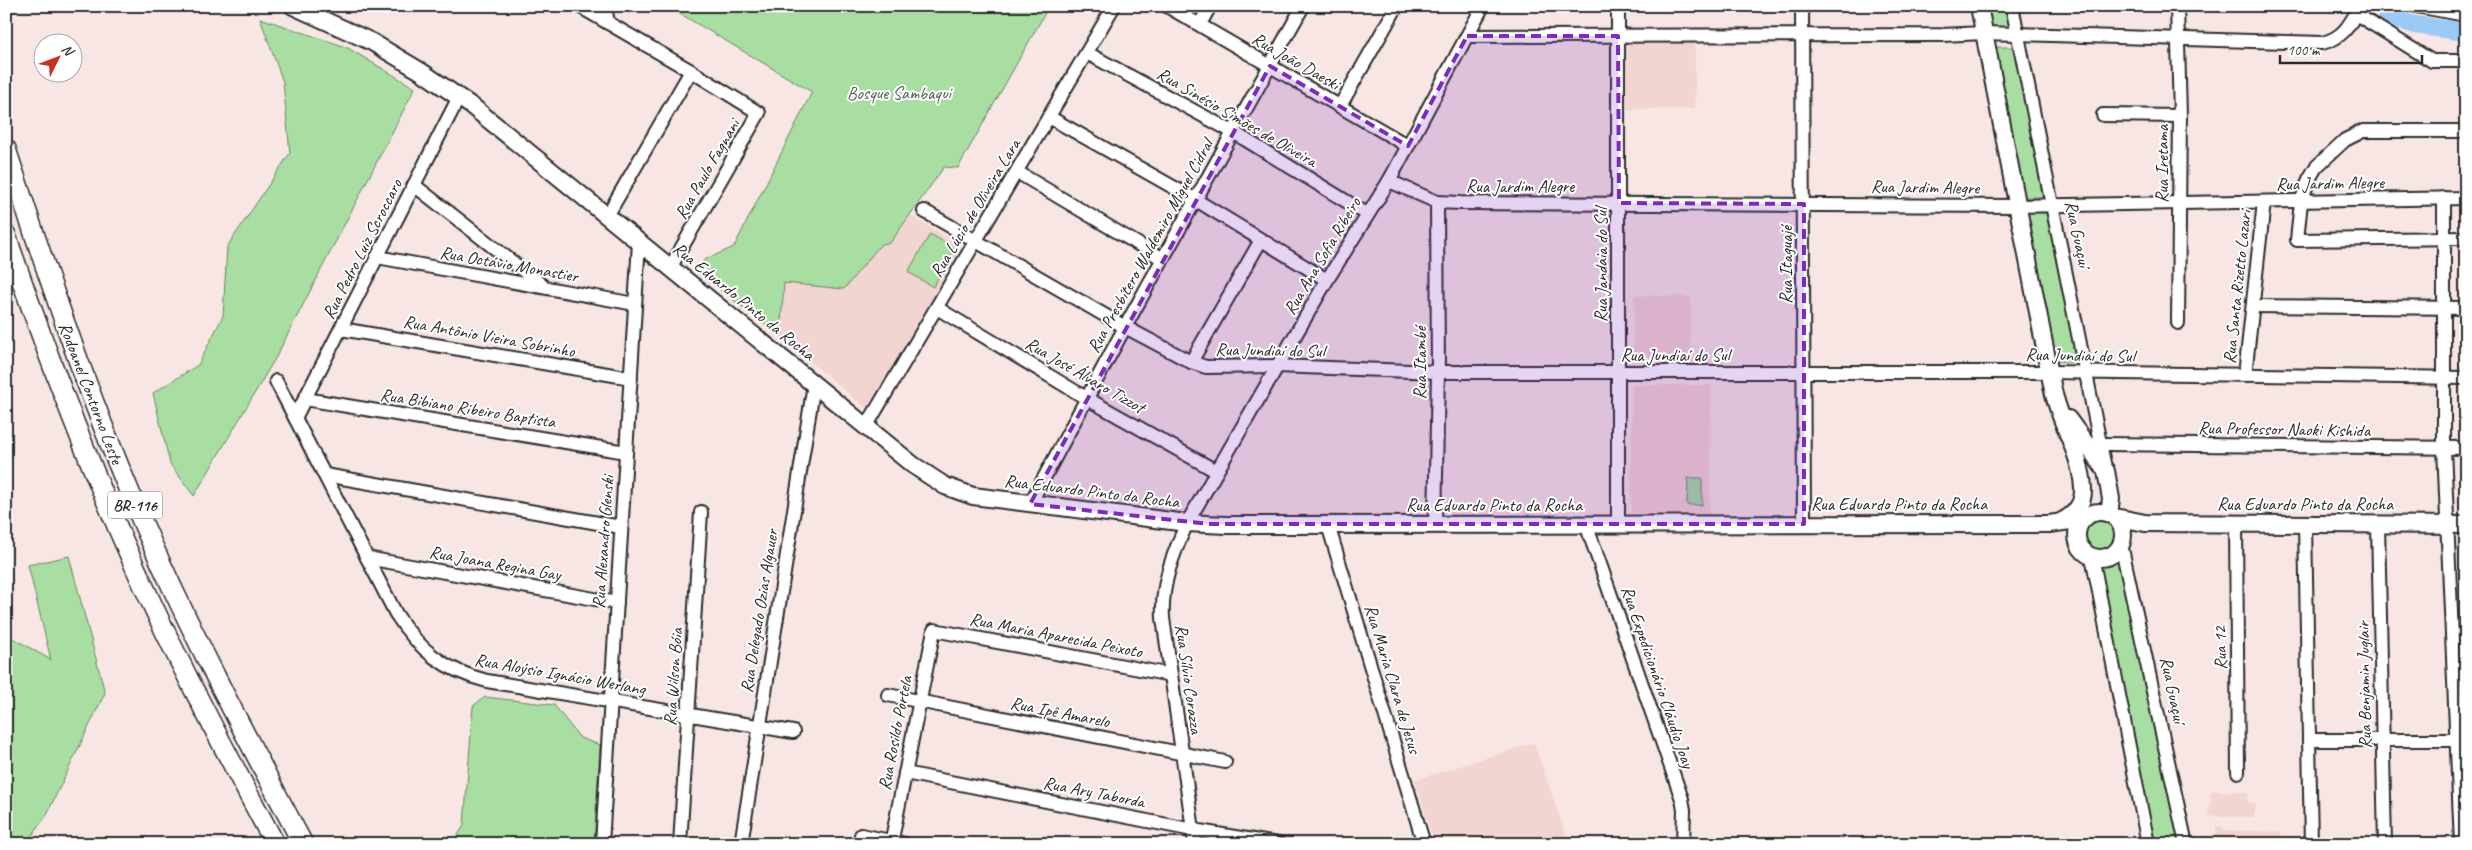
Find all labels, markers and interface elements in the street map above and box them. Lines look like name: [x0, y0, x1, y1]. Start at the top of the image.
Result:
street label: Rua João Daeski: [1248, 27, 1346, 96]
north arrow: [32, 32, 82, 82]
scale bar: [2280, 32, 2422, 64]
text: N: [58, 41, 78, 60]
text: 100 m: [2287, 41, 2321, 60]
street label: Rua Sinésio Simões de Oliveira: [1153, 62, 1322, 173]
park label: Bosque Sambaqui: [847, 82, 954, 104]
street label: Rua Paulo Fagnani: [670, 113, 746, 223]
street label: Rua Iretama: [2151, 123, 2173, 203]
street label: Rua Lúcio de Oliveira Lara: [925, 133, 1026, 281]
street label: Rua Presbítero Waldemiro Miguel Cidral: [1082, 133, 1219, 357]
street label: Rua Jardim Alegre: [2276, 171, 2385, 195]
street label: Rua Pedro Luiz Scroccaro: [317, 174, 408, 323]
street label: Rua Jardim Alegre: [1466, 175, 1575, 197]
street label: Rua Jardim Alegre: [1871, 175, 1980, 199]
street label: Rua Ana Sofia Ribeiro: [1278, 192, 1367, 319]
street label: Rua Guaçuí: [2060, 199, 2097, 273]
street label: Rua Jandaia do Sul: [1590, 205, 1612, 322]
street label: Rua Santa Rizetto Lazari: [2218, 207, 2256, 365]
street label: Rua Itaguajé: [1775, 223, 1797, 304]
street label: Rua Eduardo Pinto da Rocha: [669, 237, 820, 366]
street label: Rua Octávio Monastier: [438, 241, 581, 287]
street label: Rua Antônio Vieira Sobrinho: [402, 310, 578, 362]
street label: Rodoanel Contorno Leste: [54, 319, 129, 468]
street label: Rua Itambé: [1409, 323, 1431, 399]
street label: Rua José Álvaro Tizzot: [1022, 332, 1151, 420]
street label: Rua Jundiaí do Sul: [1215, 338, 1328, 362]
street label: Rua Jundiaí do Sul: [2025, 343, 2138, 367]
street label: Rua Jundiaí do Sul: [1620, 344, 1733, 366]
street label: Rua Bibiano Ribeiro Baptista: [379, 383, 558, 433]
street label: Rua Professor Naoki Kishida: [2198, 417, 2372, 442]
street label: Rua Eduardo Pinto da Rocha: [1003, 469, 1182, 513]
street label: Rua Alexandro Glenski: [587, 472, 619, 609]
road number: BR-116: [108, 492, 162, 518]
street label: Rua Eduardo Pinto da Rocha: [1811, 493, 1988, 515]
street label: Rua Eduardo Pinto da Rocha: [2217, 493, 2394, 515]
street label: Rua Eduardo Pinto da Rocha: [1406, 494, 1583, 516]
street label: Rua Delegado Ozias Algauer: [735, 526, 783, 694]
street label: Rua Joana Regina Gay: [428, 541, 564, 586]
street label: Rua Expedicionário Cláudio Joay: [1616, 583, 1700, 773]
street label: Rua Maria Clara de Jesus: [1360, 602, 1427, 758]
street label: Rua Maria Aparecida Peixoto: [968, 607, 1146, 663]
street label: Rua Benjamin Juglair: [2352, 619, 2376, 749]
street label: Rua Sílvio Corazza: [1170, 623, 1208, 737]
street label: Rua 12: [2209, 624, 2231, 670]
street label: Rua Wilson Bóia: [659, 626, 688, 727]
street label: Rua Aloýsio Ignácio Werlang: [473, 648, 649, 700]
street label: Rua Guaçuí: [2155, 655, 2192, 729]
street label: Rua Rosildo Portela: [873, 672, 917, 792]
street label: Rua Ipê Amarelo: [1009, 692, 1113, 733]
street label: Rua Ary Taborda: [1041, 771, 1148, 813]

